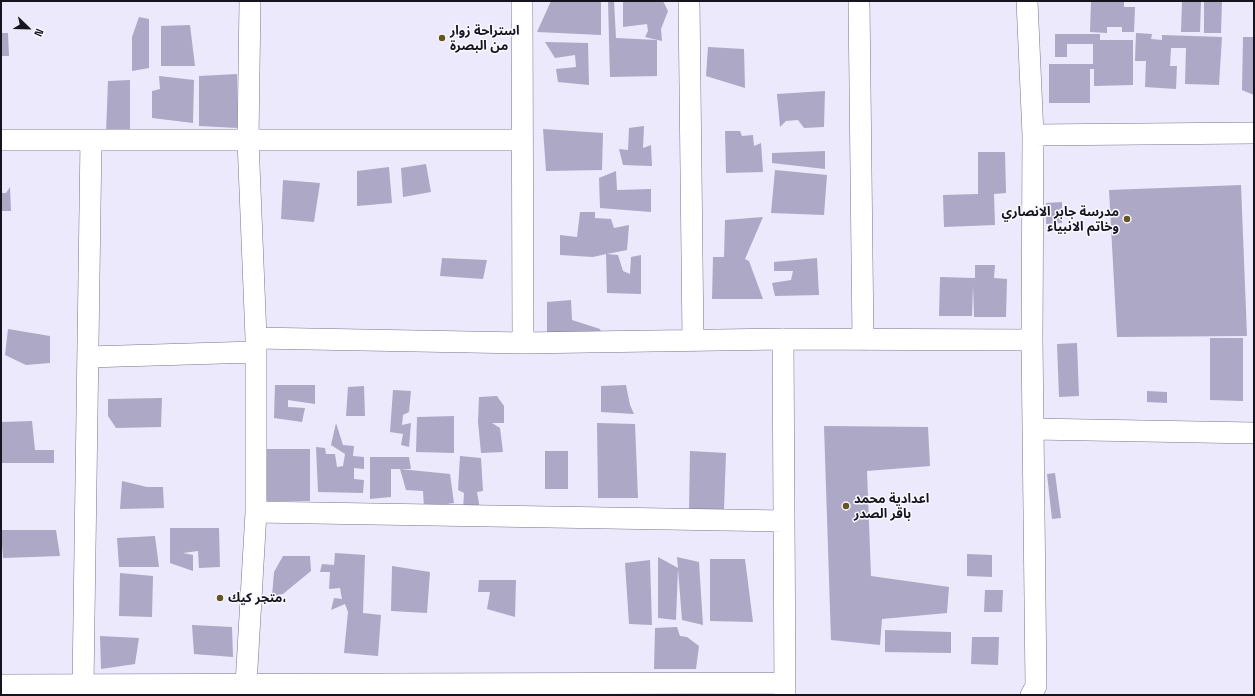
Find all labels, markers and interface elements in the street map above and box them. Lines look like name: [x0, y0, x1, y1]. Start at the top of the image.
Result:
north arrow: [8, 8, 48, 48]
place label: استراحة زوار من البصرة: [450, 23, 520, 54]
text: N: [31, 27, 47, 39]
marker: استراحة زوار من البصرة: [437, 33, 447, 43]
place label: مدرسة جابر الانصاري وخاتم الانبياء: [1002, 204, 1119, 235]
marker: مدرسة جابر الانصاري وخاتم الانبياء: [1122, 214, 1132, 224]
place label: اعدادية محمد باقر الصدر: [854, 491, 929, 522]
marker: اعدادية محمد باقر الصدر: [841, 501, 851, 511]
place label: متجر كيك،: [228, 590, 287, 606]
marker: متجر كيك،: [215, 593, 225, 603]

